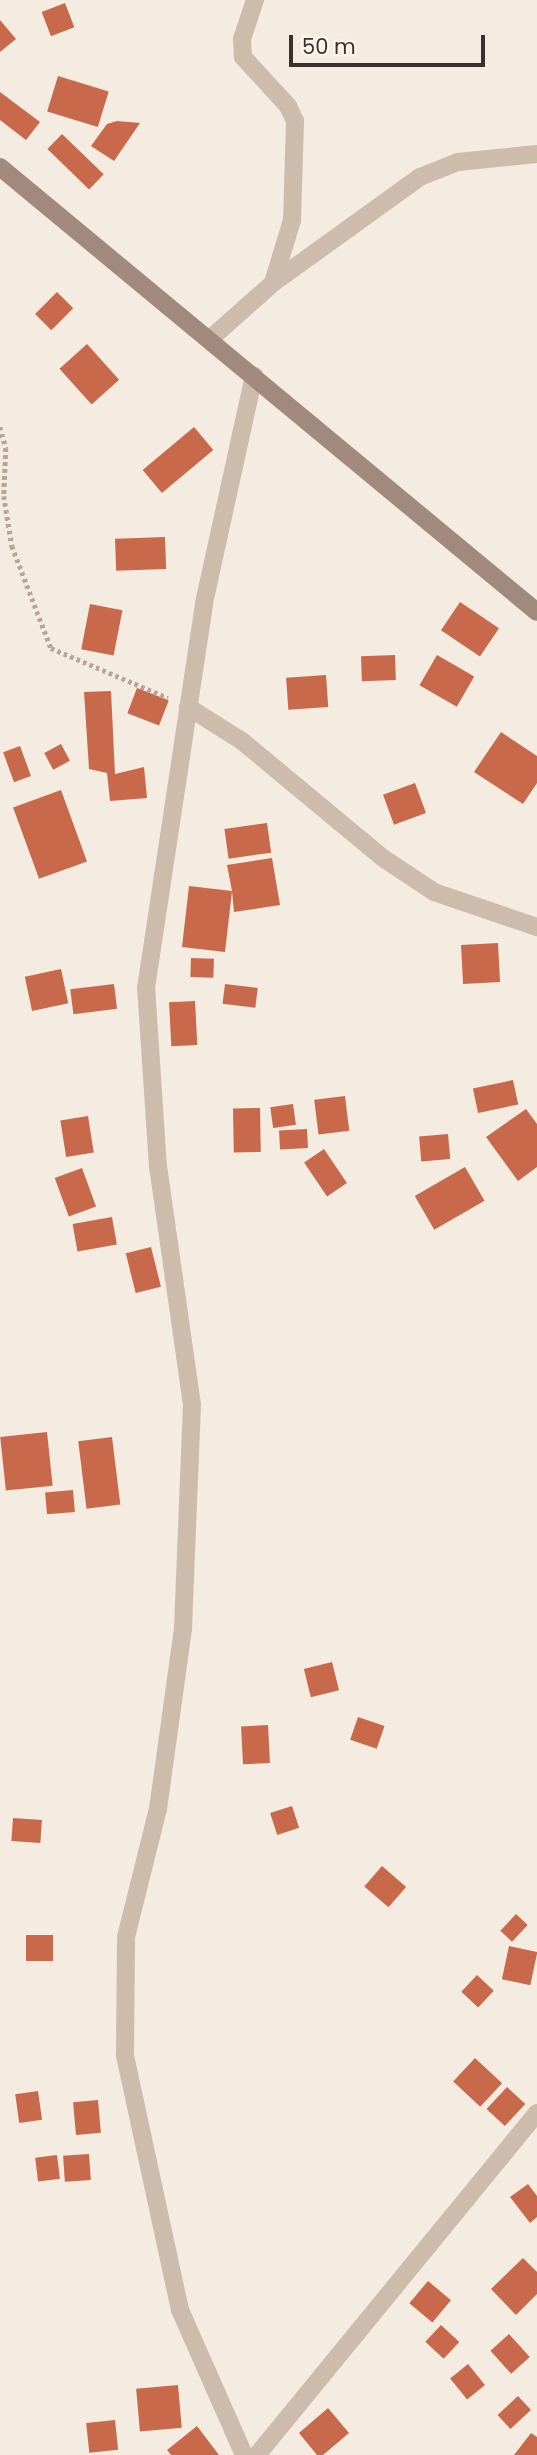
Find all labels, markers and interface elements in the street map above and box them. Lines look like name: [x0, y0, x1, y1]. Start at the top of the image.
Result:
scale bar: [292, 21, 488, 65]
text: 50 m: [302, 32, 356, 61]

